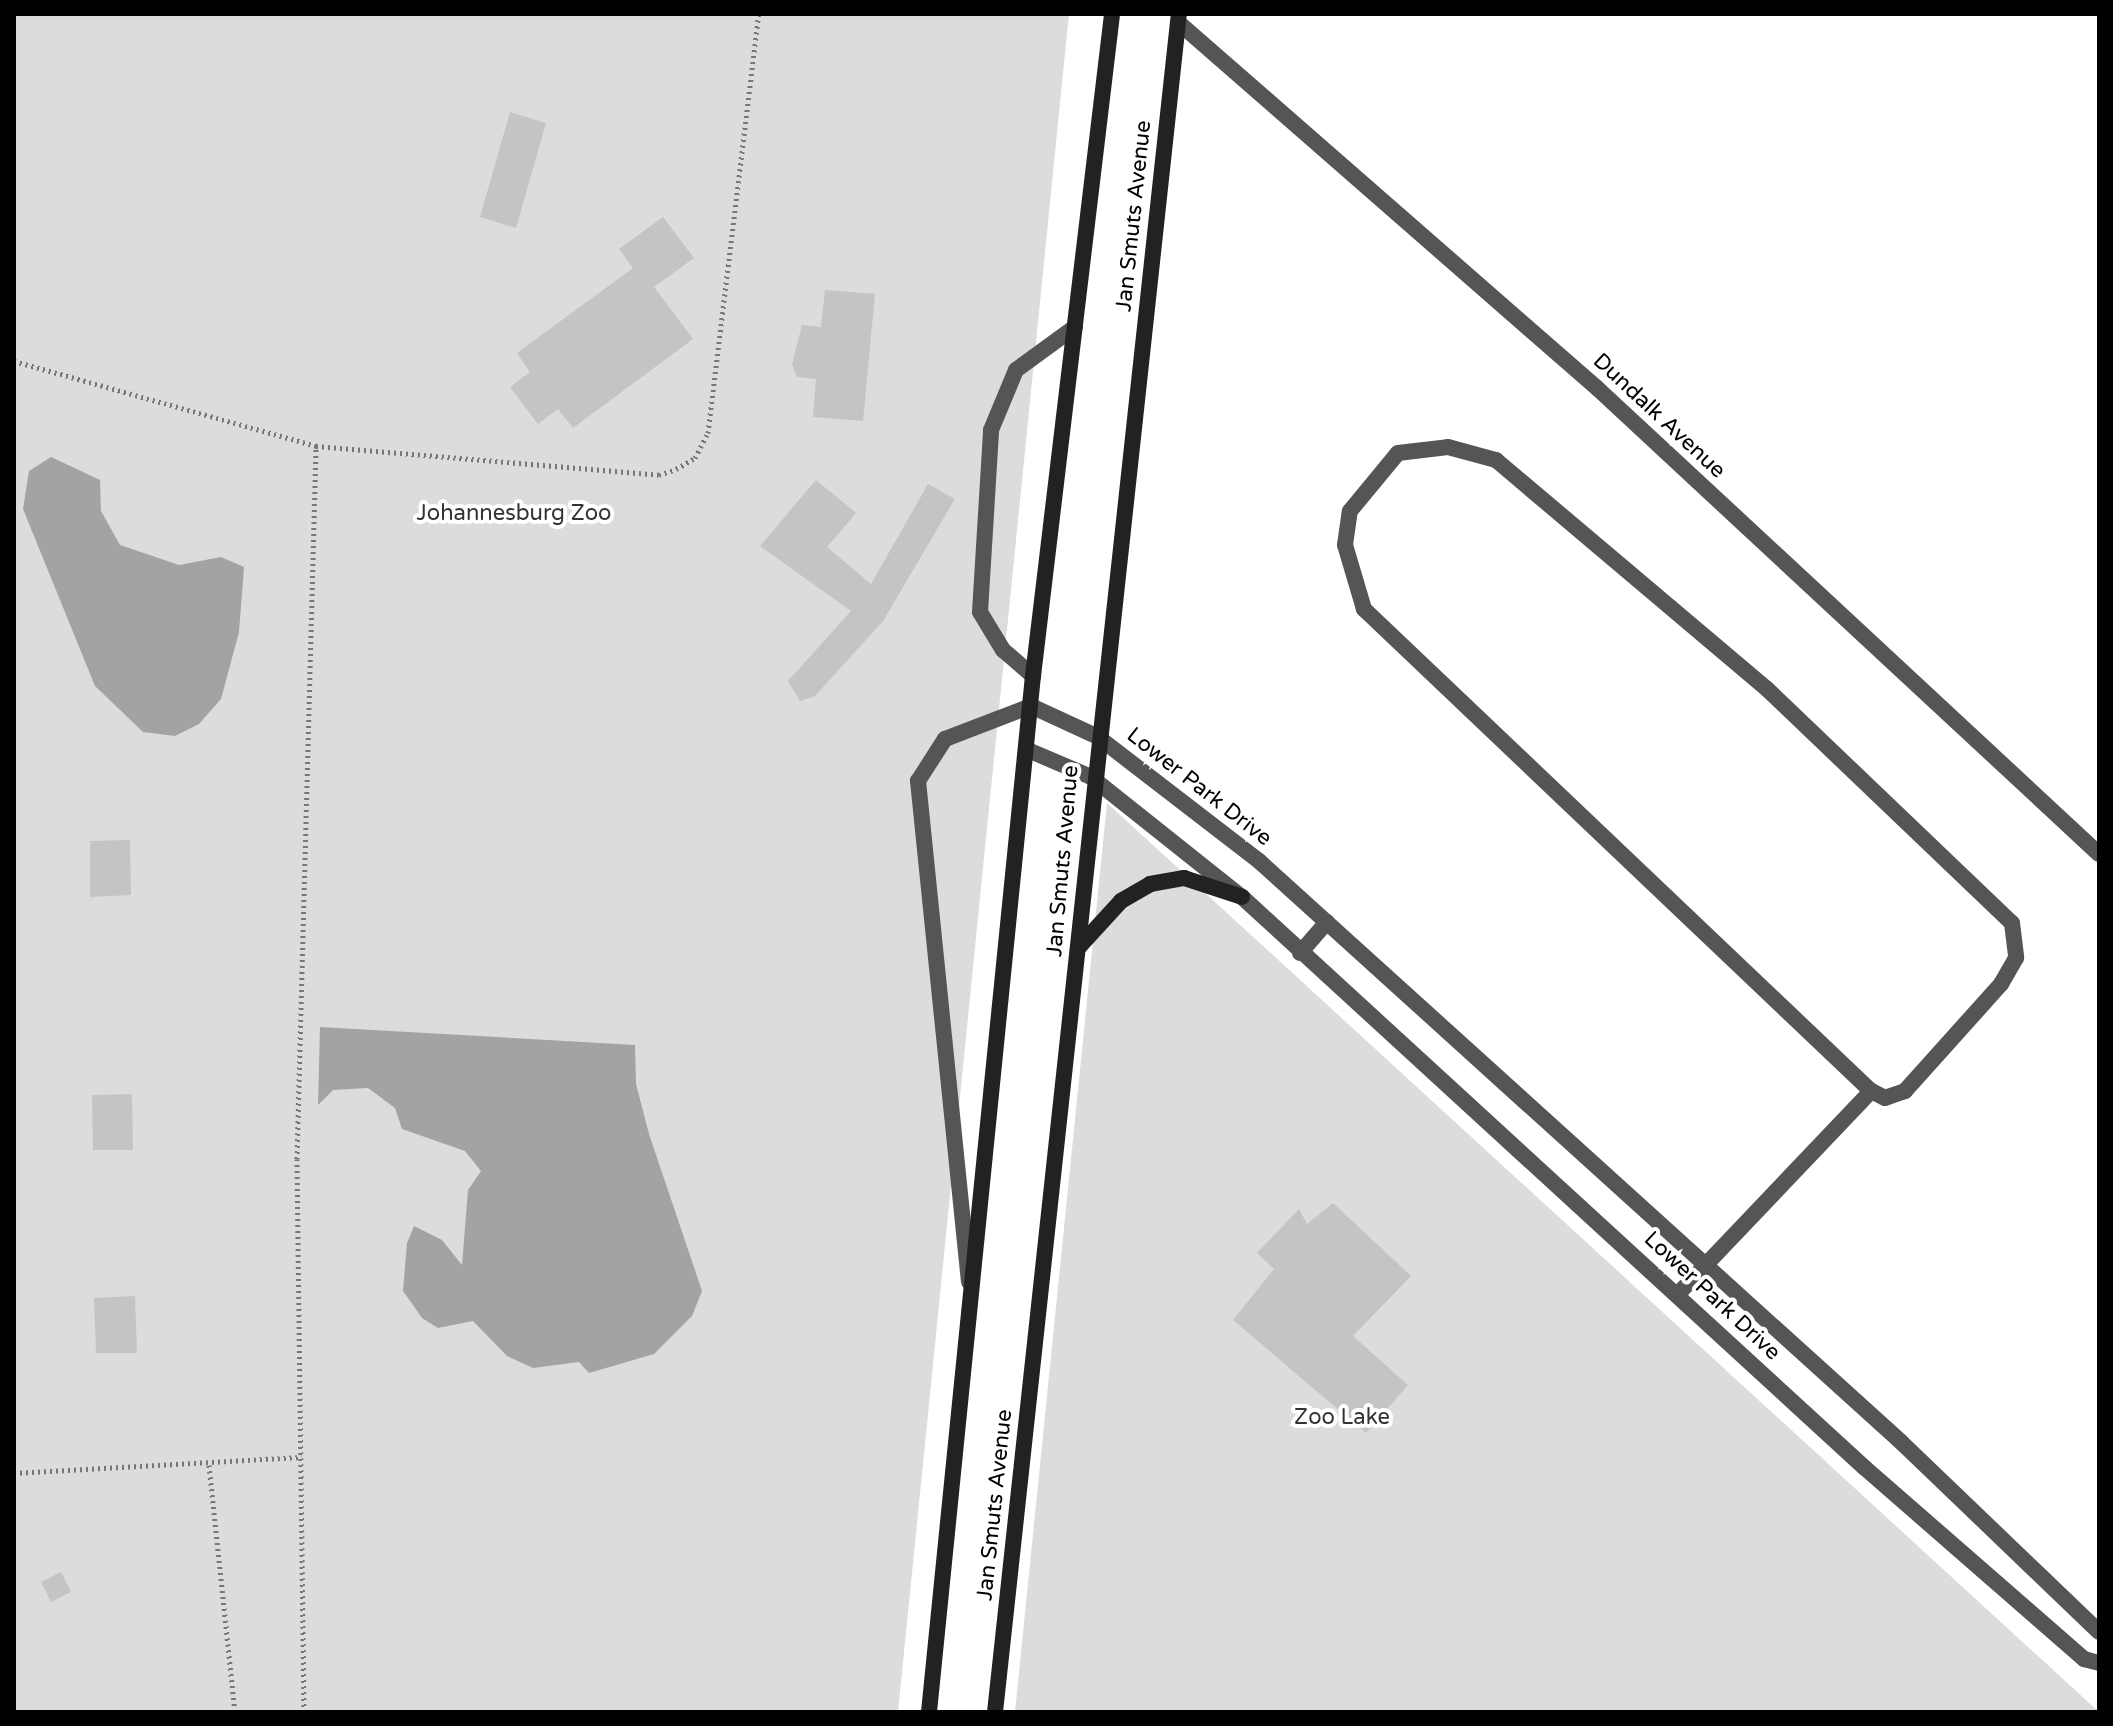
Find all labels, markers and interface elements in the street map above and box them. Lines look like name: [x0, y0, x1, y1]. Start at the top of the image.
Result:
street label: Jan Smuts Avenue: [1111, 119, 1157, 313]
street label: Dundalk Avenue: [1587, 348, 1731, 484]
park label: Johannesburg Zoo: [417, 501, 611, 527]
street label: Lower Park Drive: [1121, 722, 1277, 852]
street label: Jan Smuts Avenue: [1041, 764, 1085, 958]
street label: Lower Park Drive: [1638, 1226, 1786, 1366]
park label: Zoo Lake: [1294, 1405, 1390, 1431]
street label: Jan Smuts Avenue: [972, 1408, 1018, 1602]

